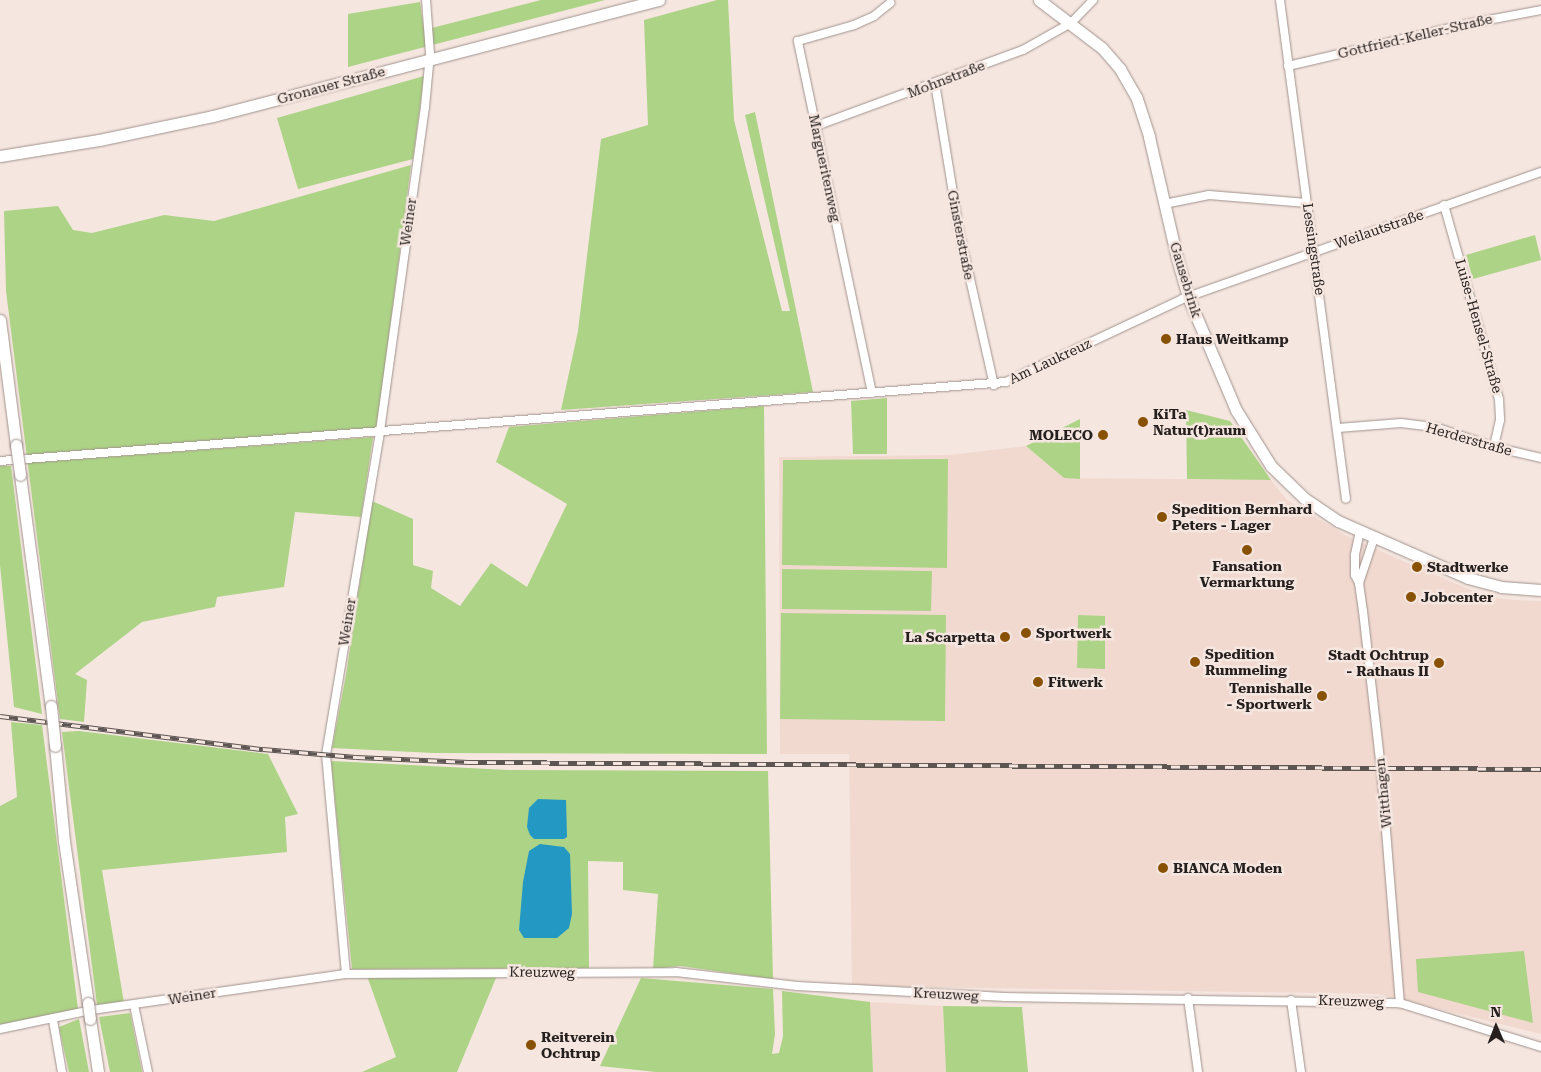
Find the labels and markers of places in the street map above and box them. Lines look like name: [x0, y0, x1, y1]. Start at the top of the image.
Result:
place label: Haus Weitkamp: [1176, 331, 1289, 347]
marker: Haus Weitkamp: [1160, 333, 1172, 345]
place label: KiTa Natur(t)raum: [1153, 406, 1246, 438]
marker: KiTa Natur(t)raum: [1137, 416, 1149, 428]
place label: MOLECO: [1029, 427, 1093, 443]
marker: MOLECO: [1097, 429, 1109, 441]
place label: Spedition Bernhard Peters - Lager: [1172, 501, 1312, 534]
marker: Spedition Bernhard Peters - Lager: [1156, 511, 1168, 523]
marker: Fansation Vermarktung: [1241, 544, 1253, 556]
place label: Fansation Vermarktung: [1200, 558, 1294, 590]
place label: Stadtwerke: [1427, 559, 1509, 575]
marker: Stadtwerke: [1411, 561, 1423, 573]
place label: Jobcenter: [1421, 589, 1493, 605]
marker: Jobcenter: [1405, 591, 1417, 603]
place label: Sportwerk: [1036, 625, 1112, 641]
marker: Sportwerk: [1020, 627, 1032, 639]
place label: La Scarpetta: [905, 629, 995, 645]
marker: La Scarpetta: [999, 631, 1011, 643]
place label: Spedition Rummeling: [1205, 646, 1287, 679]
place label: Stadt Ochtrup - Rathaus II: [1328, 647, 1429, 680]
marker: Spedition Rummeling: [1189, 656, 1201, 668]
marker: Stadt Ochtrup - Rathaus II: [1433, 657, 1445, 669]
place label: Fitwerk: [1048, 674, 1103, 690]
marker: Fitwerk: [1032, 676, 1044, 688]
place label: Tennishalle - Sportwerk: [1226, 680, 1312, 712]
marker: Tennishalle - Sportwerk: [1316, 690, 1328, 702]
place label: BIANCA Moden: [1173, 860, 1282, 876]
marker: BIANCA Moden: [1157, 862, 1169, 874]
place label: Reitverein Ochtrup: [541, 1029, 615, 1062]
marker: Reitverein Ochtrup: [525, 1039, 537, 1051]

